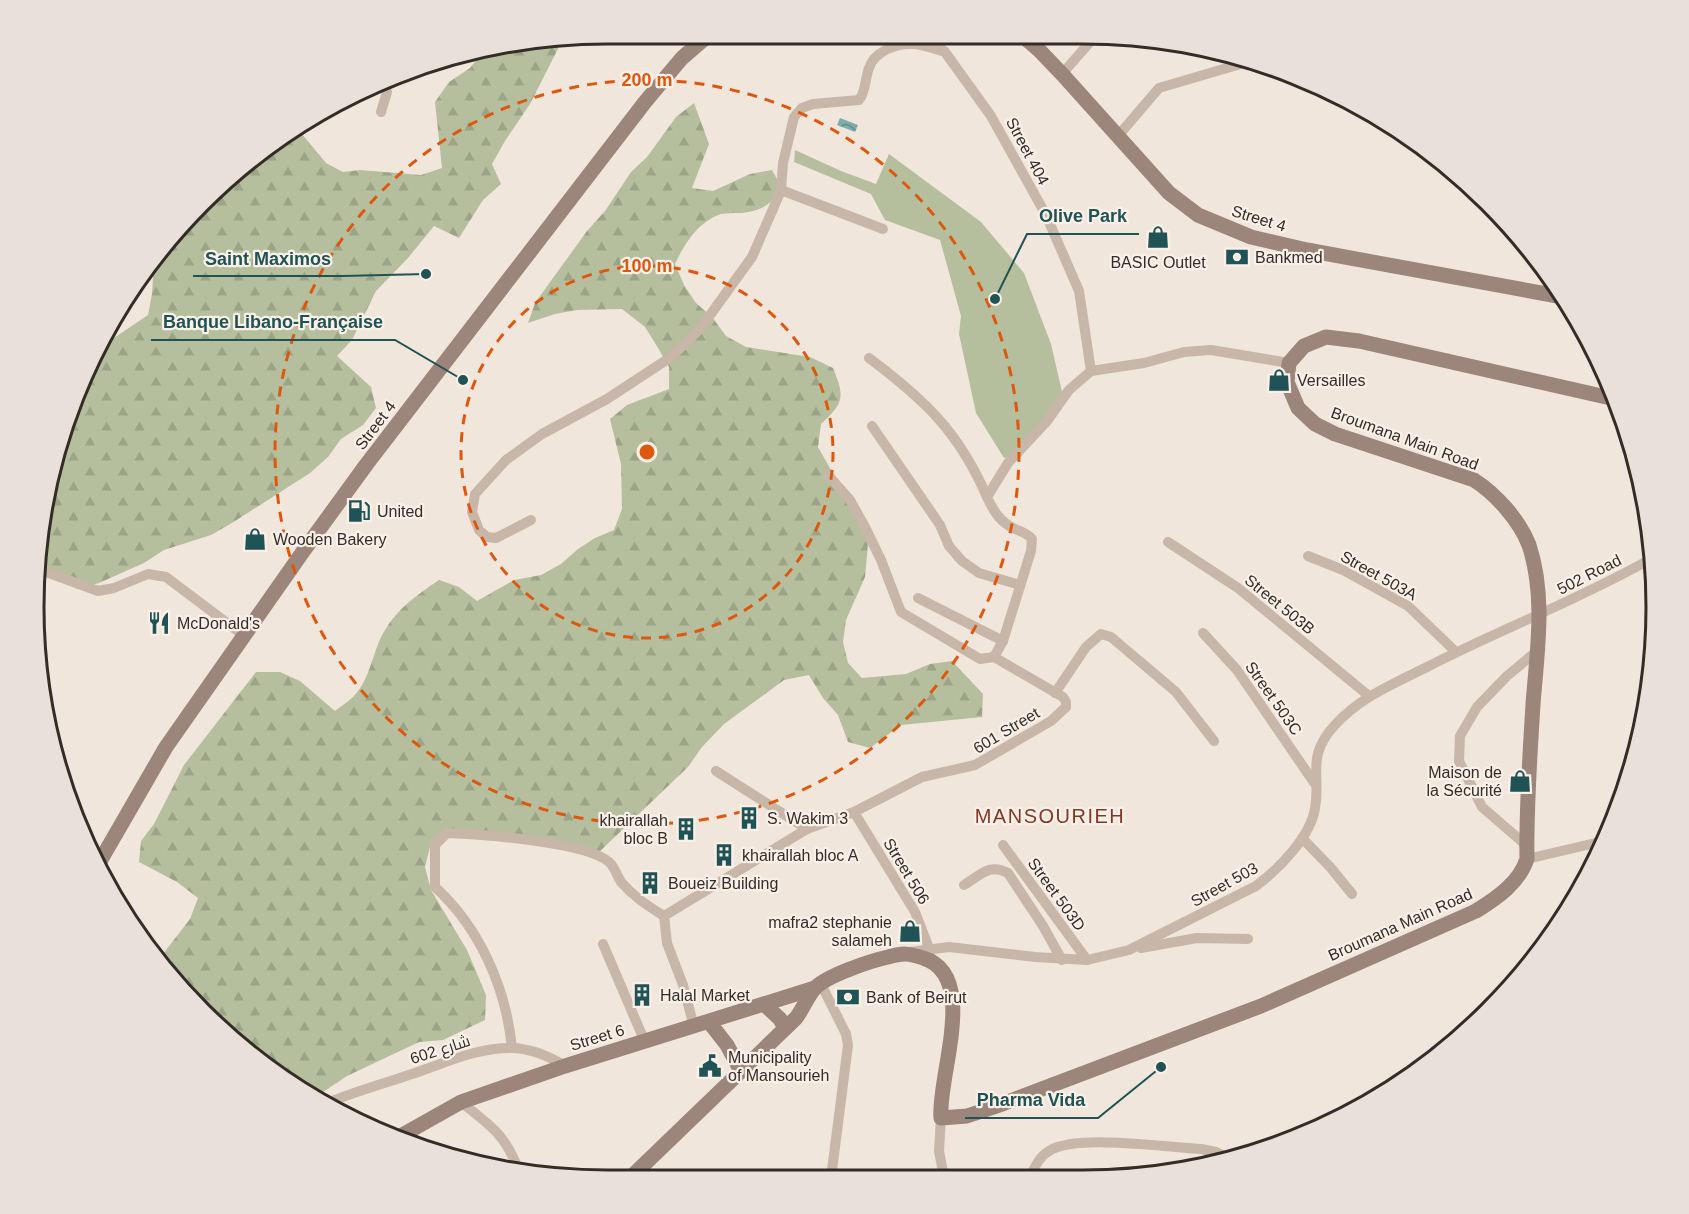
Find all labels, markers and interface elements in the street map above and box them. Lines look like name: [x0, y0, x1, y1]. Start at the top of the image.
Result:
text: 200 m: [621, 70, 673, 90]
street label: Street 404: [1003, 115, 1052, 188]
callout: Olive Park: [1027, 198, 1139, 234]
street label: Street 4: [1230, 202, 1288, 235]
text: Olive Park: [1039, 206, 1128, 226]
shop icon: BASIC Outlet: [1145, 224, 1171, 250]
callout: Saint Maximos: [193, 240, 343, 276]
bank icon: Bankmed: [1224, 244, 1250, 270]
text: Saint Maximos: [205, 249, 331, 269]
place label: Bankmed: [1255, 249, 1323, 266]
place label: BASIC Outlet: [1110, 254, 1206, 271]
text: 100 m: [621, 256, 673, 276]
callout: Banque Libano-Française: [151, 304, 395, 340]
text: Banque Libano-Française: [163, 312, 383, 332]
shop icon: Versailles: [1266, 367, 1292, 393]
place label: Versailles: [1297, 372, 1365, 389]
street label: Street 4: [352, 398, 399, 453]
street label: Broumana Main Road: [1329, 404, 1481, 473]
centre of rings: [637, 442, 657, 462]
fuel station icon: United: [346, 498, 372, 524]
place label: United: [377, 503, 423, 520]
shop icon: Wooden Bakery: [242, 526, 268, 552]
place label: Wooden Bakery: [273, 531, 387, 548]
street label: Street 503A: [1338, 548, 1420, 604]
street label: 502 Road: [1554, 551, 1624, 598]
street label: Street 503B: [1242, 571, 1318, 638]
restaurant icon: McDonald's: [146, 610, 172, 636]
place label: McDonald's: [177, 615, 260, 632]
street label: Street 503C: [1242, 658, 1305, 738]
street label: 601 Street: [970, 704, 1043, 757]
place label: Maison de la Sécurité: [1426, 764, 1502, 799]
shop icon: Maison de la Sécurité: [1507, 768, 1533, 794]
building icon: S. Wakim 3: [736, 805, 762, 831]
district label: MANSOURIEH: [975, 805, 1125, 827]
place label: S. Wakim 3: [767, 810, 848, 827]
place label: khairallah bloc B: [600, 812, 668, 847]
building icon: khairallah bloc B: [673, 816, 699, 842]
street label: Street 506: [880, 835, 933, 907]
building icon: khairallah bloc A: [711, 842, 737, 868]
place label: khairallah bloc A: [742, 847, 859, 864]
street label: Street 503D: [1025, 855, 1089, 934]
street label: Street 503: [1188, 859, 1261, 910]
building icon: Boueiz Building: [637, 870, 663, 896]
place label: Boueiz Building: [668, 875, 778, 892]
street label: Broumana Main Road: [1326, 885, 1475, 964]
place label: mafra2 stephanie salameh: [768, 914, 892, 949]
shop icon: mafra2 stephanie salameh: [897, 918, 923, 944]
building icon: Halal Market: [629, 982, 655, 1008]
bank icon: Bank of Beirut: [835, 984, 861, 1010]
place label: Halal Market: [660, 987, 750, 1004]
place label: Bank of Beirut: [866, 989, 967, 1006]
street label: Street 6: [568, 1021, 627, 1054]
street label: شارع 602: [408, 1032, 473, 1070]
place label: Municipality of Mansourieh: [728, 1049, 829, 1084]
public building icon: Municipality of Mansourieh: [697, 1053, 723, 1079]
callout: Pharma Vida: [965, 1082, 1098, 1118]
text: Pharma Vida: [977, 1090, 1086, 1110]

